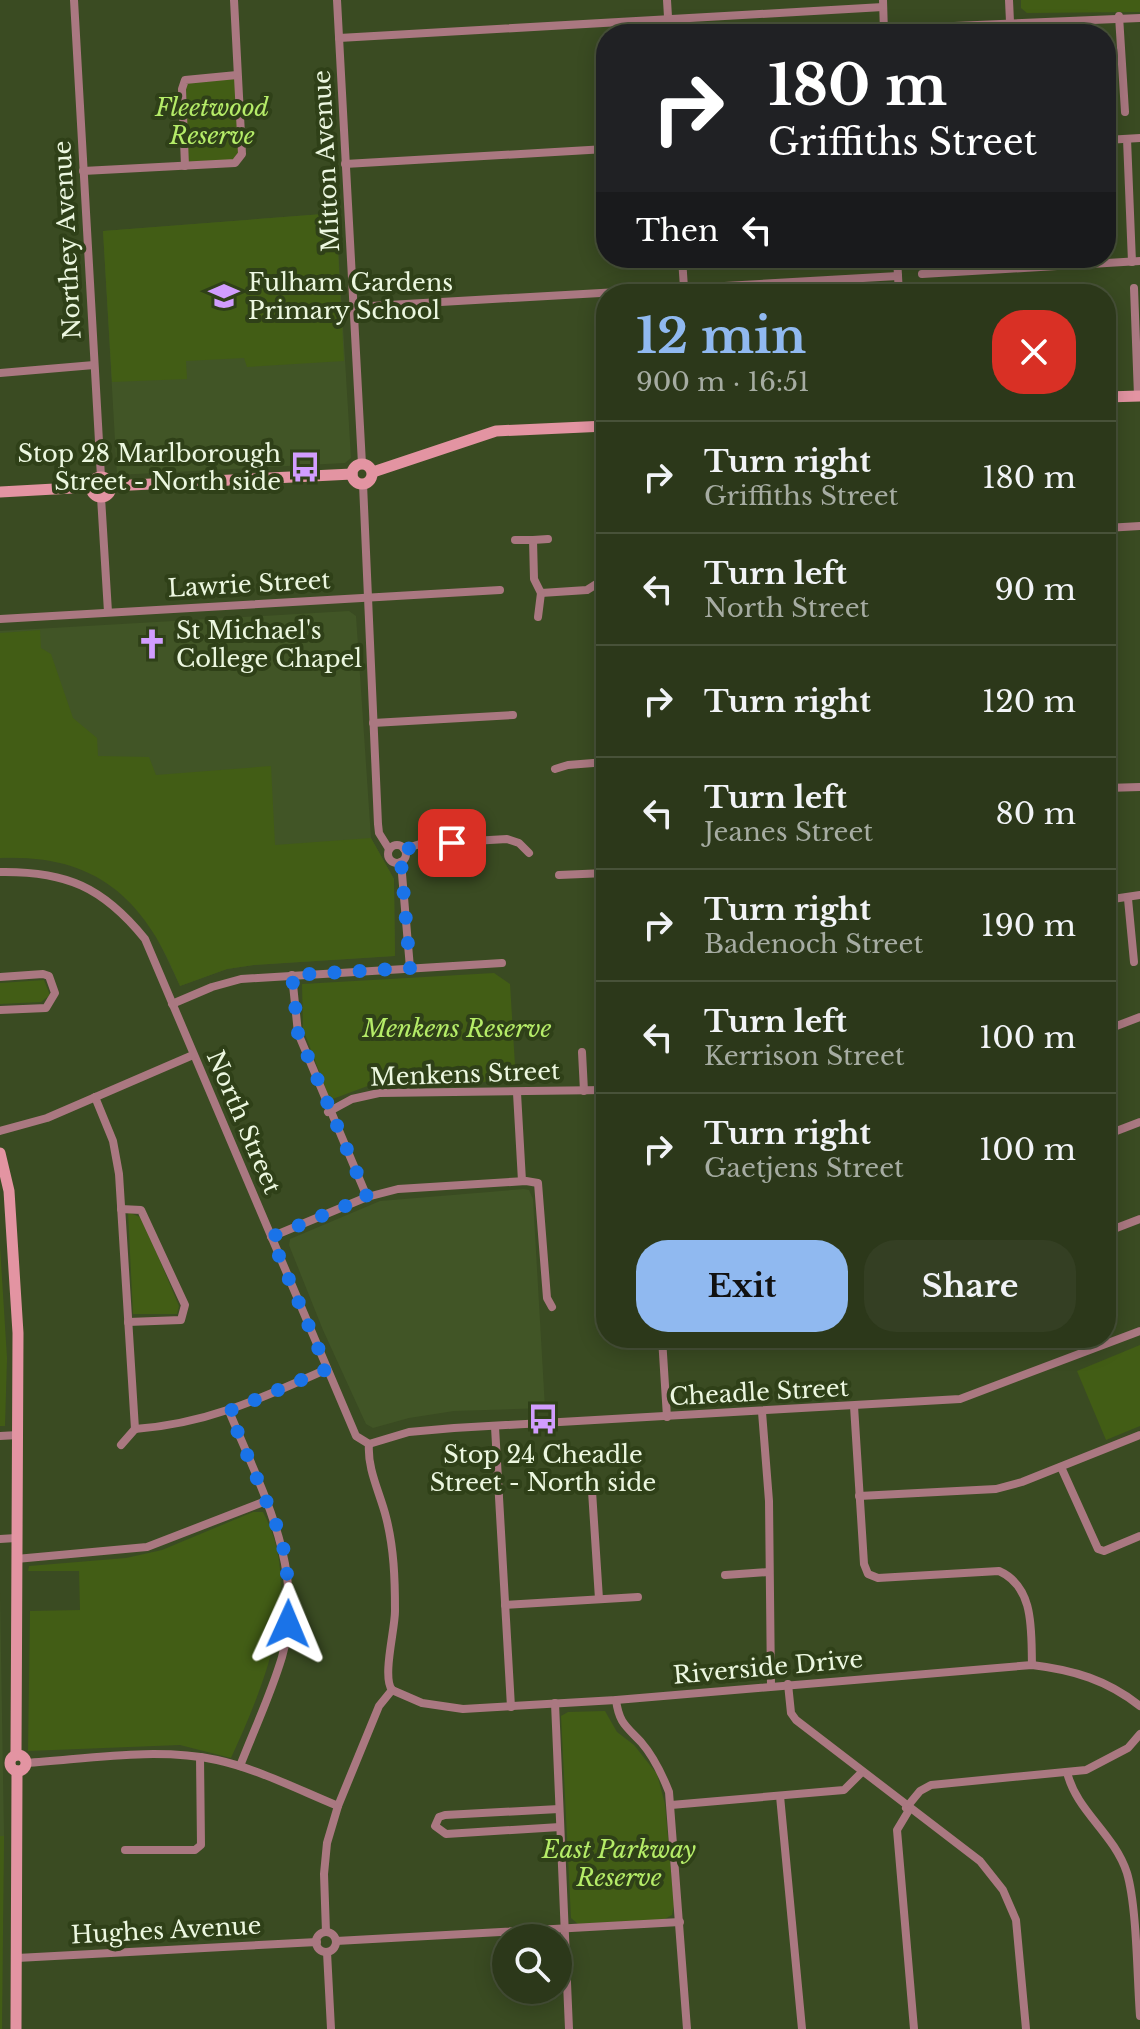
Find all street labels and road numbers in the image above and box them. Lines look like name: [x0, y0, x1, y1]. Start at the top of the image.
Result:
street label: Mitton Avenue: [307, 69, 345, 253]
street label: Northey Avenue: [47, 140, 87, 340]
street label: Lawrie Street: [167, 565, 331, 603]
street label: North Street: [201, 1046, 287, 1198]
street label: Menkens Street: [370, 1056, 560, 1092]
street label: Cheadle Street: [669, 1373, 849, 1411]
street label: Riverside Drive: [672, 1644, 864, 1690]
street label: Hughes Avenue: [70, 1911, 262, 1949]

